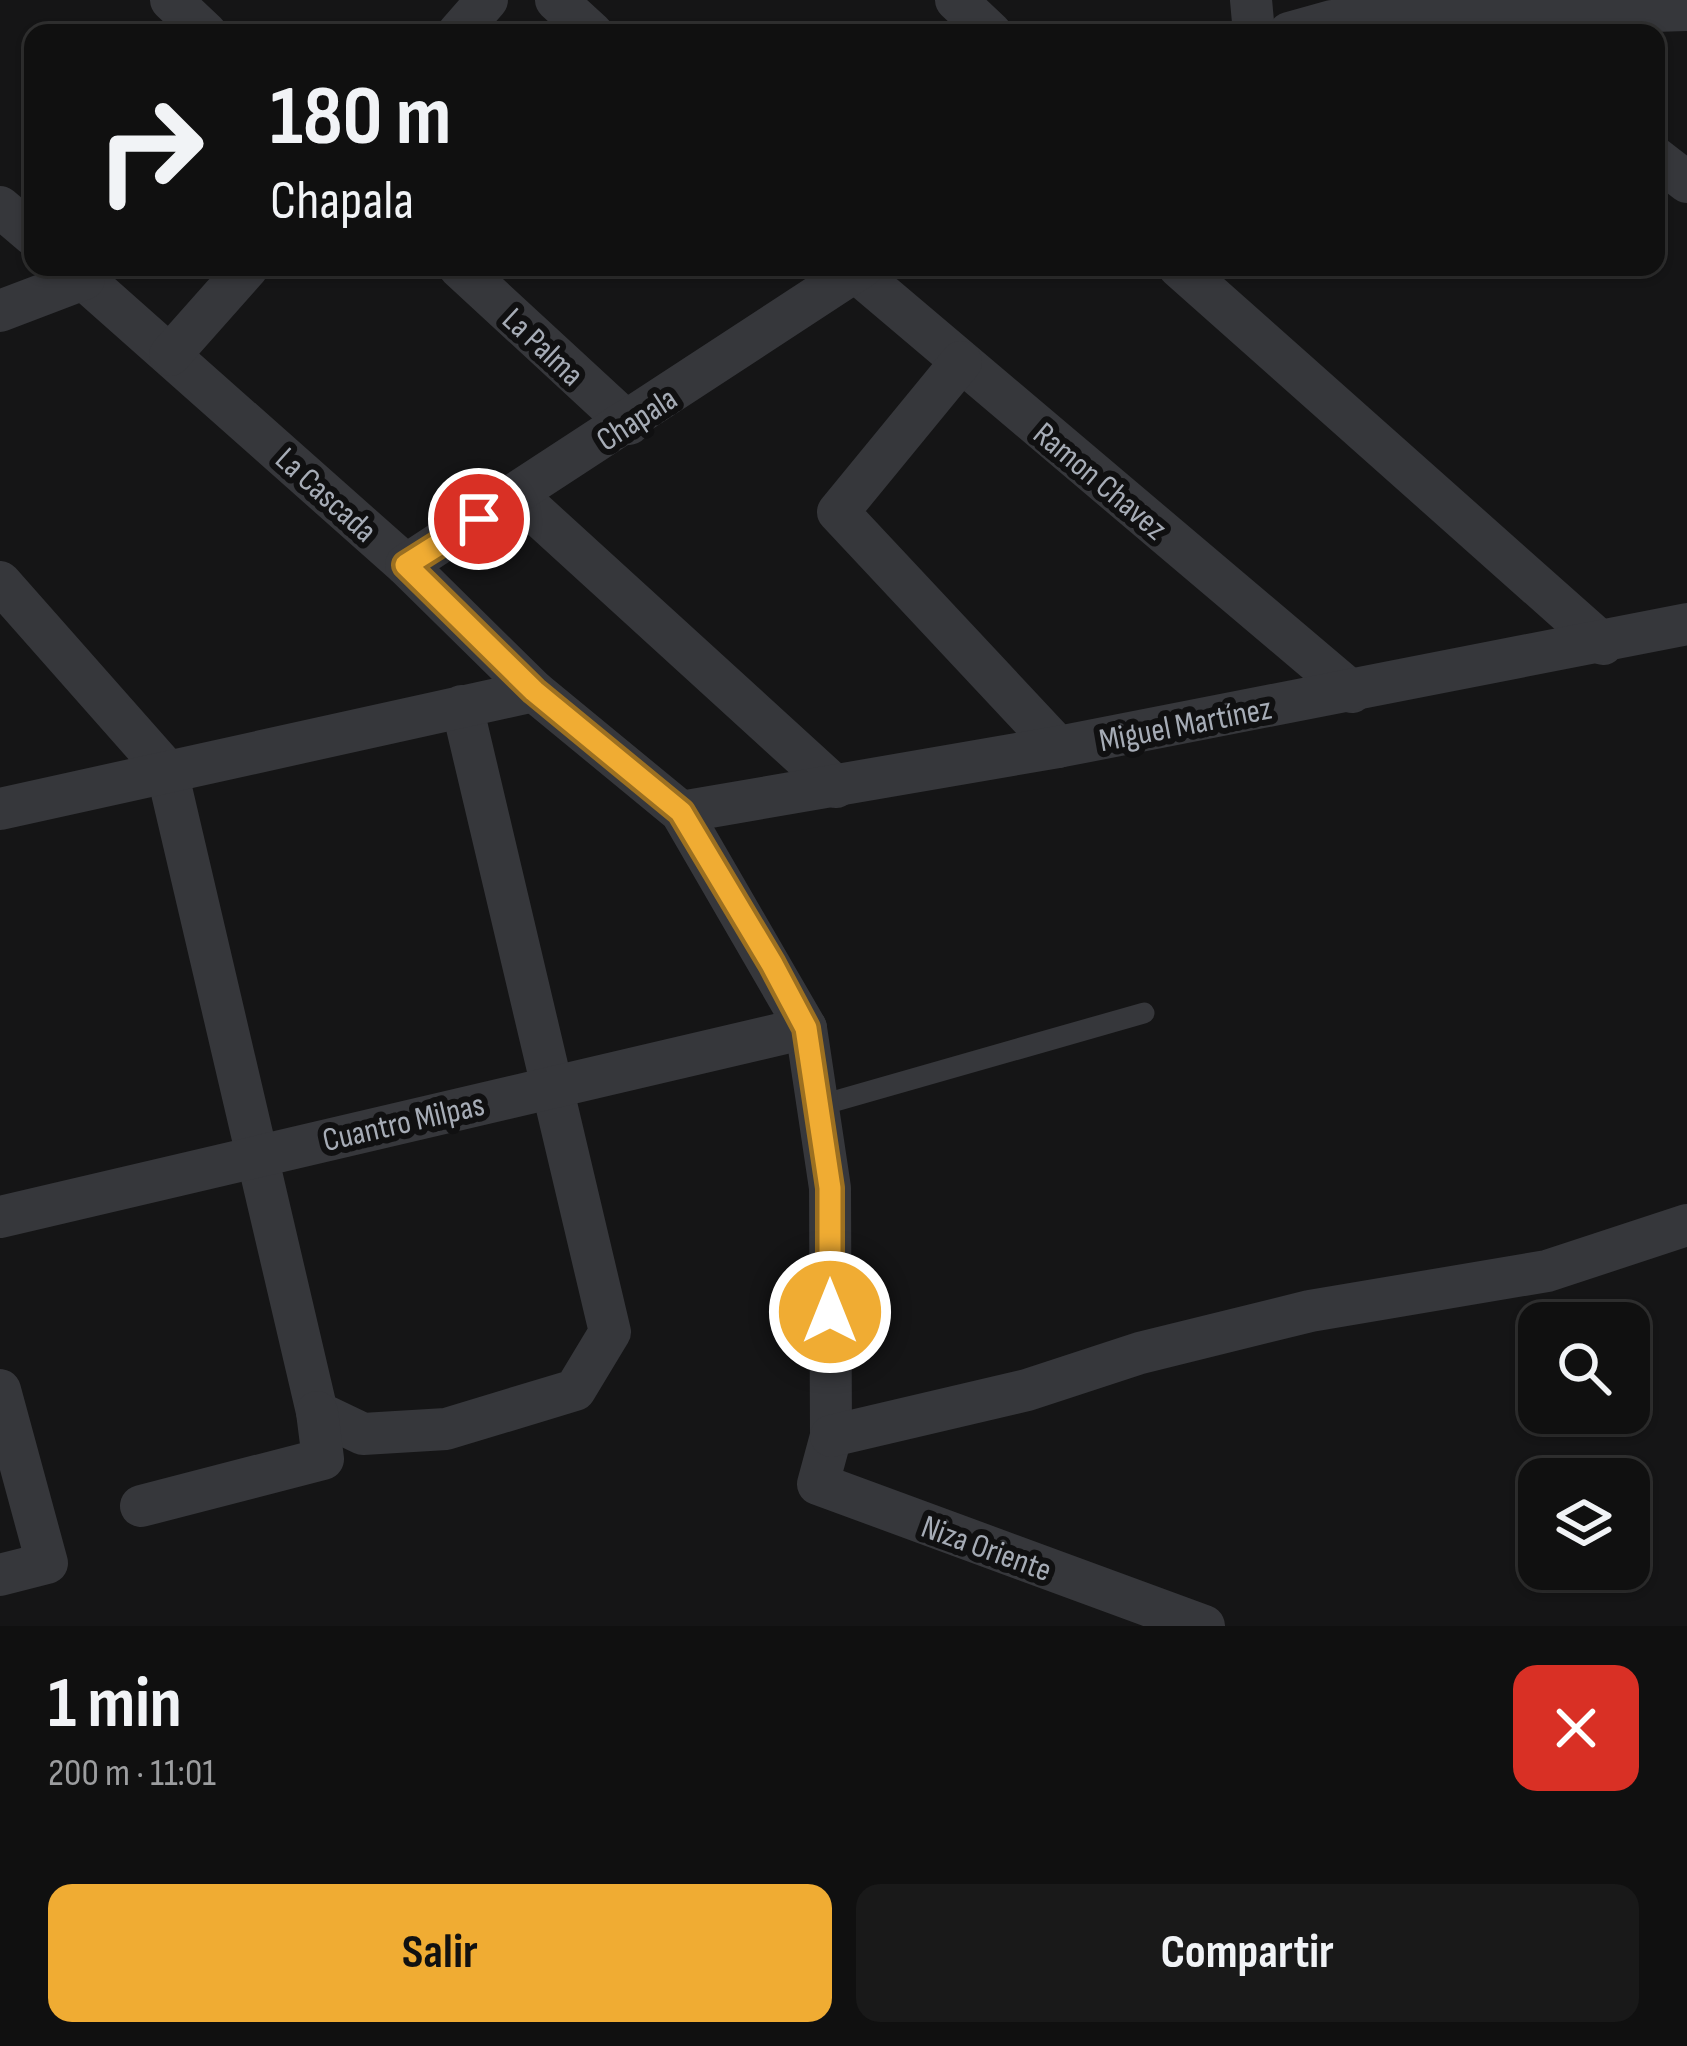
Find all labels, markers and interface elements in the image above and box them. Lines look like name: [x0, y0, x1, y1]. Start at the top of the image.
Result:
text: 180 m: [270, 67, 451, 168]
icon: right: [72, 72, 228, 228]
text: Chapala: [270, 169, 414, 234]
street label: La Palma: [494, 300, 592, 395]
street label: Chapala: [589, 379, 685, 460]
street label: Ramon Chavez: [1025, 414, 1175, 549]
street label: La Cascada: [267, 440, 384, 551]
pin: [428, 468, 530, 570]
icon: arrive: [446, 486, 512, 552]
street label: Miguel Martínez: [1096, 689, 1275, 761]
street label: Cuantro Milpas: [319, 1085, 488, 1161]
position arrow: [767, 1249, 893, 1375]
map controls: [1518, 1302, 1650, 1590]
button: search: [1518, 1302, 1650, 1434]
button: layers: [1518, 1458, 1650, 1590]
street label: Niza Oriente: [916, 1507, 1057, 1591]
text: 1 min: [48, 1661, 182, 1748]
button: close: [1513, 1665, 1639, 1791]
text: 200 m · 11:01: [48, 1750, 216, 1797]
button: Salir: [48, 1884, 832, 2022]
button: Compartir: [856, 1884, 1639, 2022]

